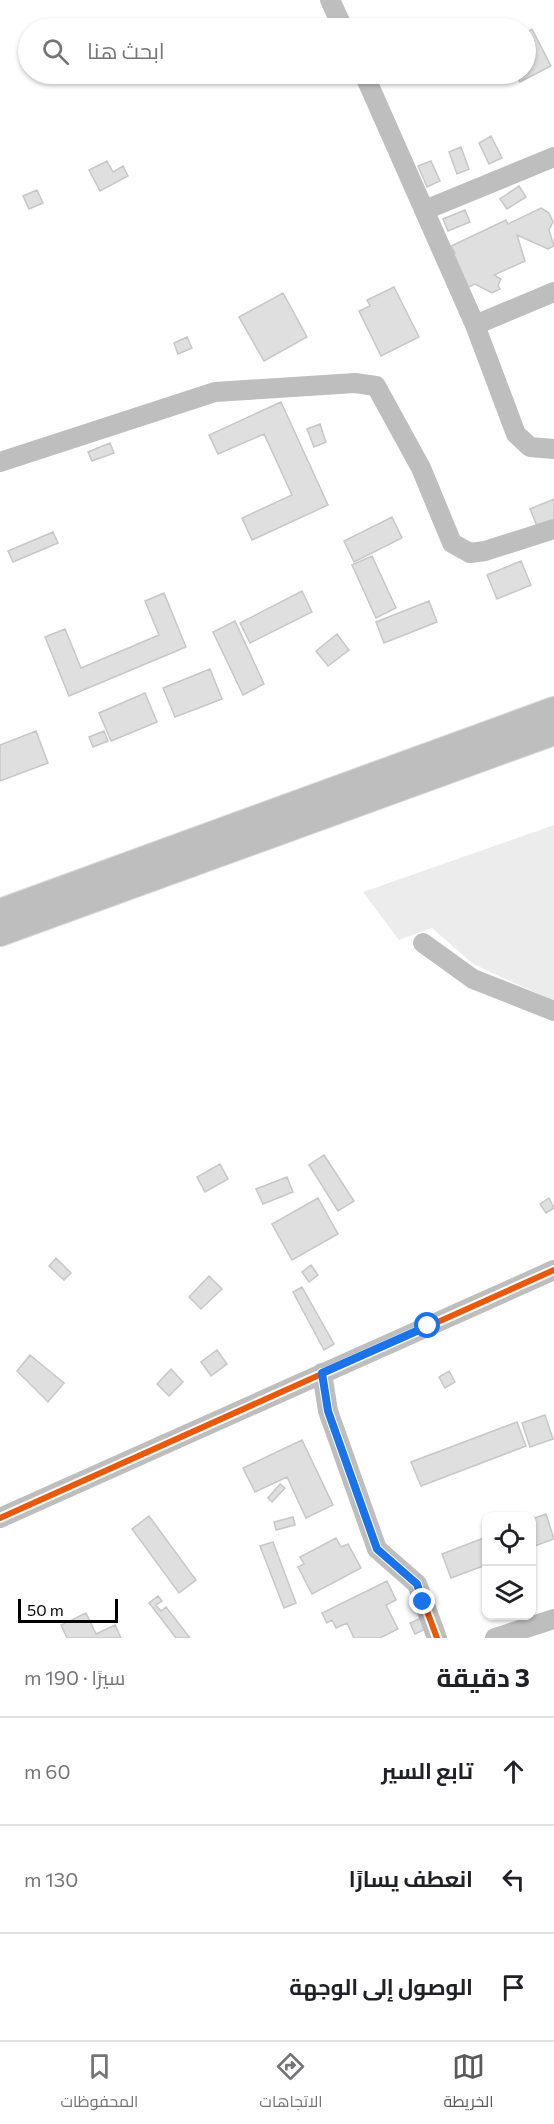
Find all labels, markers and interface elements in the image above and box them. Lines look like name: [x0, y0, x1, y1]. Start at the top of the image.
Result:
search box: [18, 18, 536, 84]
icon: search: [39, 35, 72, 68]
text: ابحث هنا: [87, 37, 165, 64]
route start: [414, 1312, 440, 1338]
map controls: [482, 1512, 536, 1620]
button: locate: [482, 1512, 536, 1566]
button: layers: [482, 1566, 536, 1620]
route end: [409, 1588, 435, 1614]
scale bar: [18, 1596, 118, 1624]
text: 50 m: [27, 1600, 64, 1619]
text: 3 دقيقة: [436, 1661, 530, 1692]
text: سيرًا · 190 m: [24, 1665, 125, 1689]
icon: ahead: [497, 1755, 530, 1788]
text: تابع السير: [381, 1757, 473, 1784]
text: 60 m: [24, 1759, 71, 1783]
icon: left: [497, 1863, 530, 1896]
text: انعطف يسارًا: [349, 1865, 473, 1892]
text: 130 m: [24, 1867, 78, 1891]
icon: arrive: [497, 1971, 530, 2004]
text: الوصول إلى الوجهة: [289, 1973, 473, 2000]
tab: المحفوظات: [60, 2050, 138, 2116]
tab: الاتجاهات: [259, 2050, 323, 2116]
tab: الخريطة: [444, 2050, 494, 2116]

